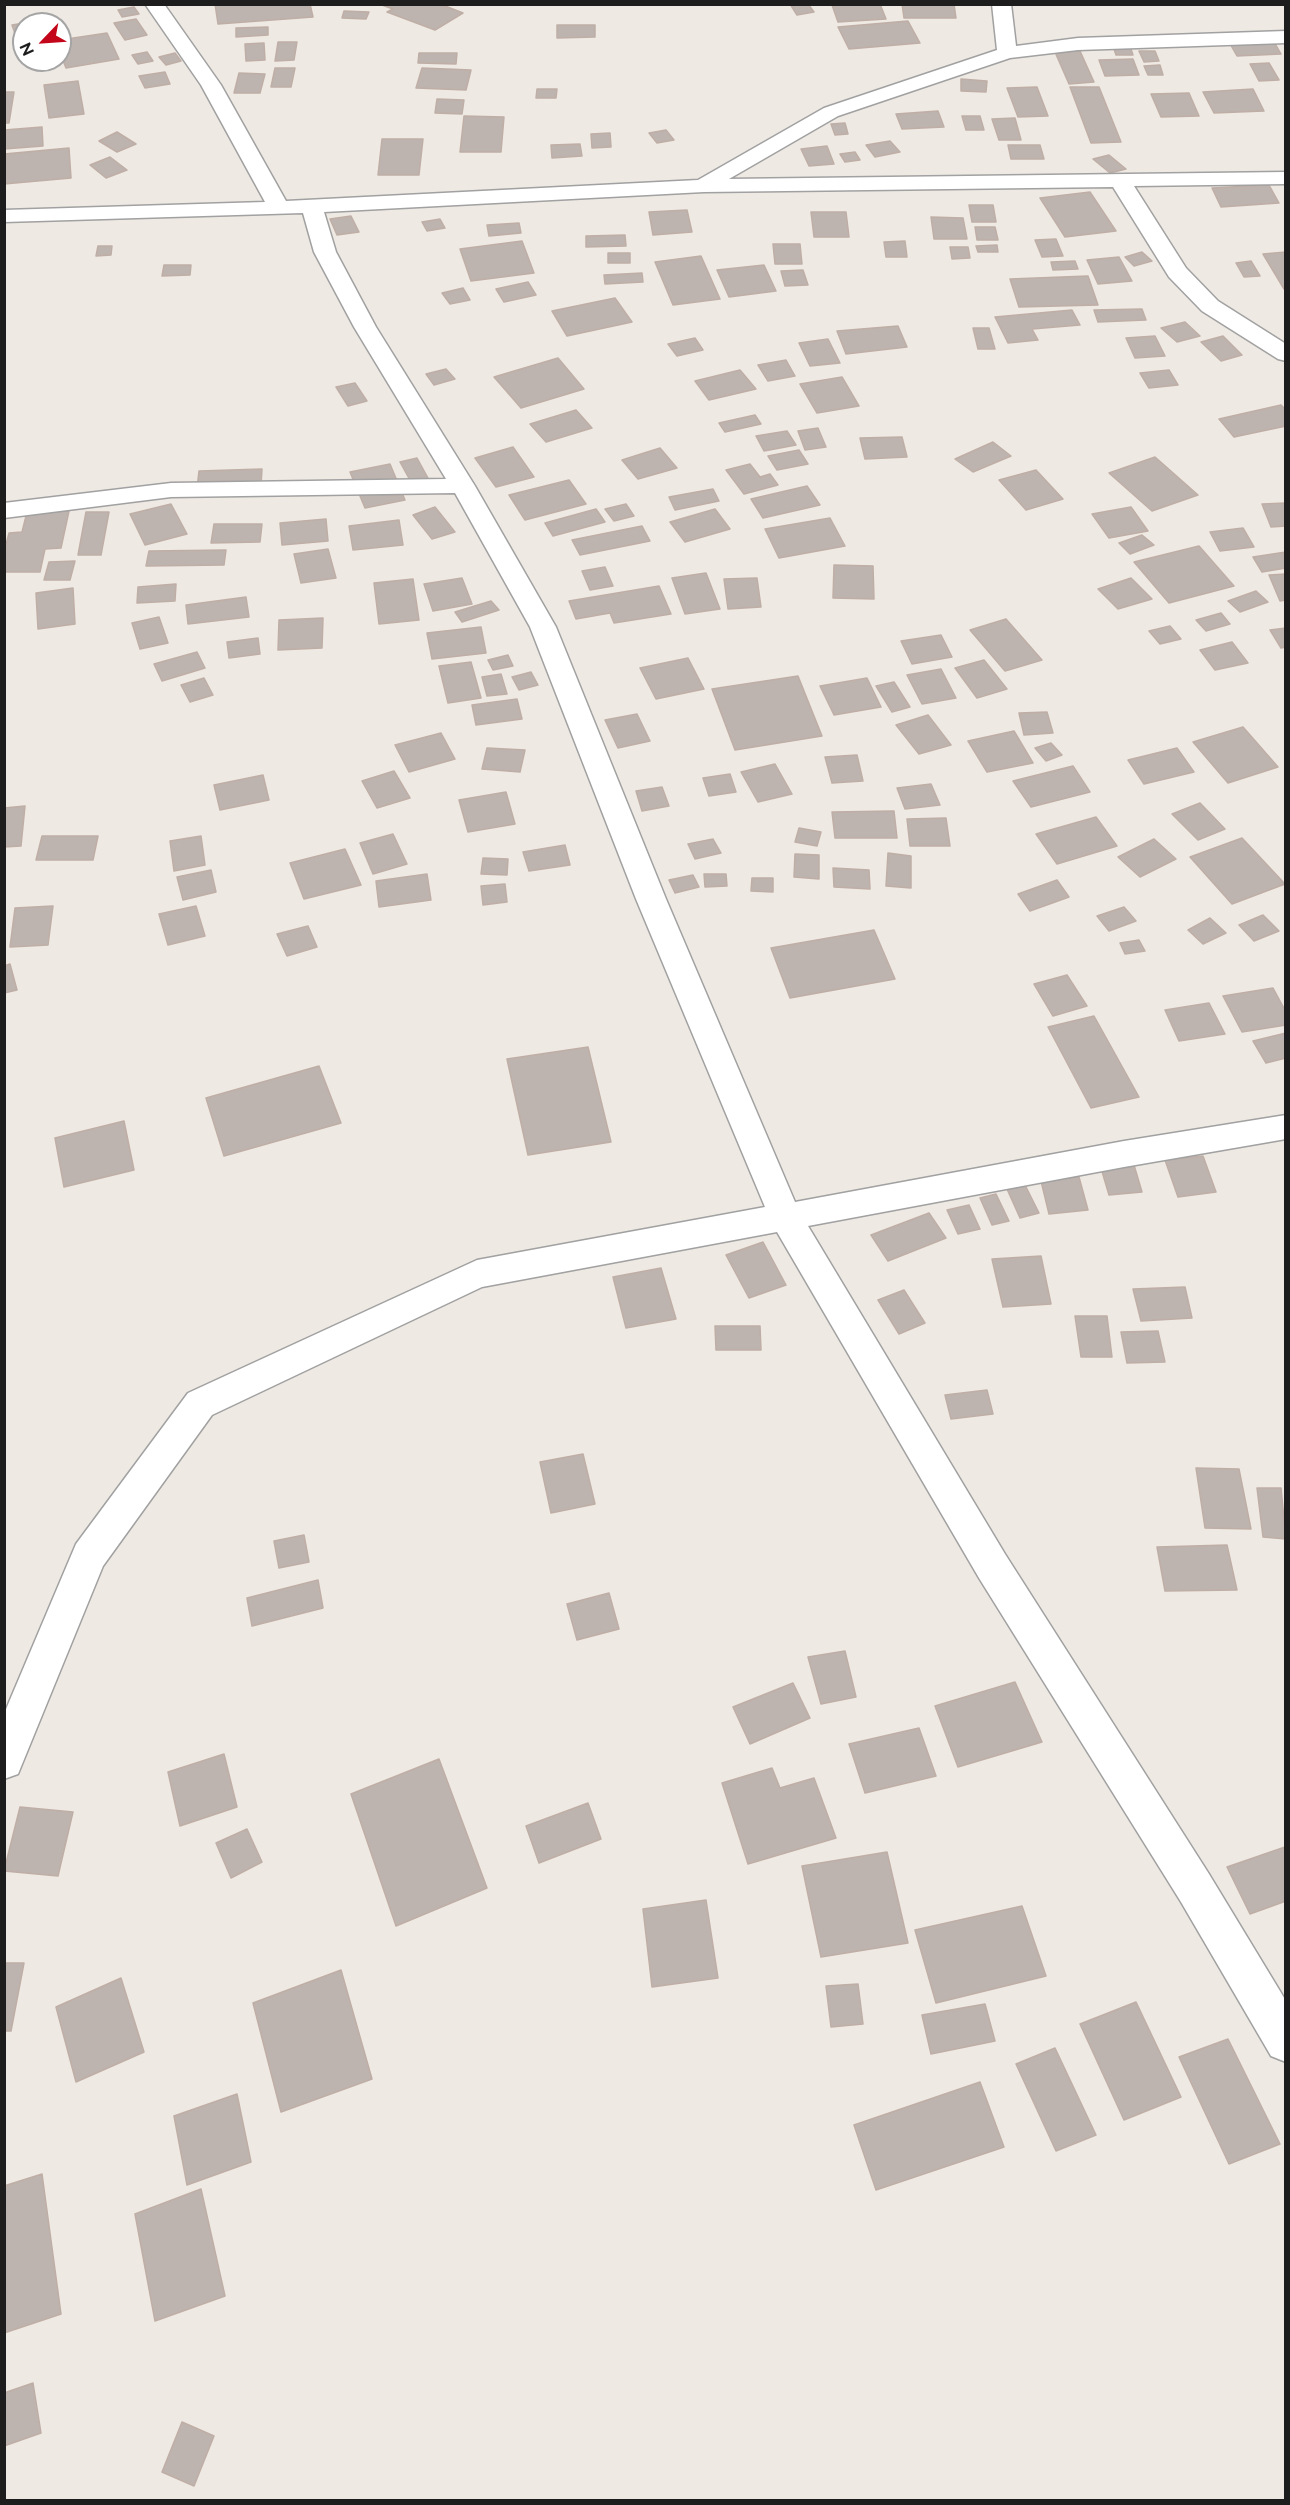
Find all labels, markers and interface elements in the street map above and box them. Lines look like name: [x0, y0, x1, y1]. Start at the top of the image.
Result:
north arrow: [12, 12, 72, 72]
text: N: [16, 39, 38, 59]

